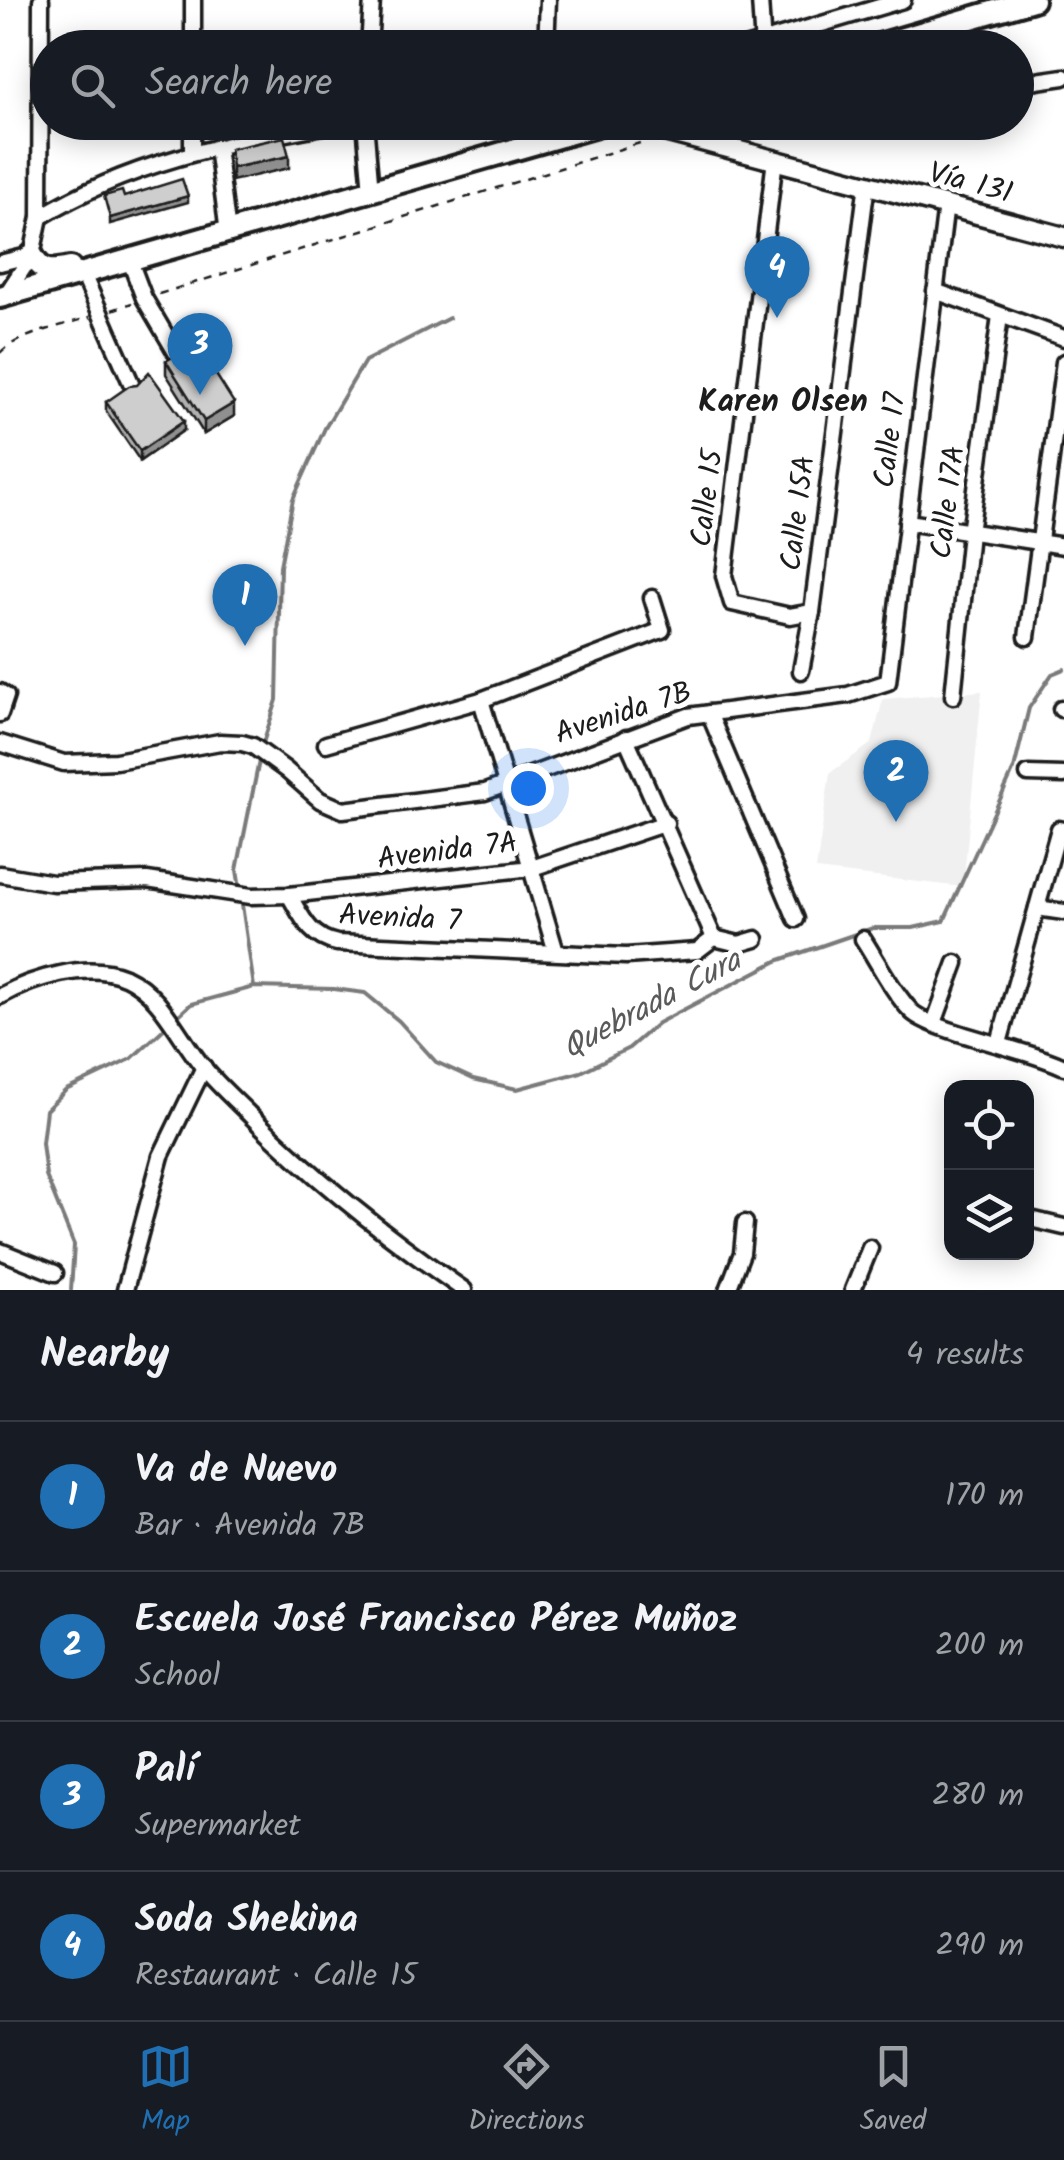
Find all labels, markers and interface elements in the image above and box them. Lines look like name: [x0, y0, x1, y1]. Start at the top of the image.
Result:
search box: [30, 30, 1034, 140]
text: Search here: [145, 55, 332, 115]
icon: search: [65, 58, 120, 113]
street label: Vía 131: [923, 150, 1018, 218]
pin: 4: [744, 236, 810, 318]
pin: 3: [168, 312, 232, 395]
district label: Karen Olsen: [698, 377, 868, 428]
street label: Calle 17: [861, 389, 921, 491]
street label: Calle 17A: [918, 443, 980, 562]
street label: Calle 15: [678, 445, 738, 550]
street label: Calle 15A: [768, 453, 830, 574]
pin: 1: [212, 564, 278, 646]
street label: Avenida 7B: [549, 669, 698, 759]
pin: 2: [864, 740, 928, 822]
your location: [503, 763, 554, 814]
street label: Avenida 7A: [375, 820, 520, 884]
street label: Avenida 7: [338, 892, 463, 946]
water label: Quebrada Cura: [553, 936, 753, 1074]
map controls: [944, 1080, 1034, 1260]
button: locate: [944, 1080, 1034, 1170]
button: layers: [944, 1170, 1034, 1260]
text: Nearby: [40, 1322, 169, 1389]
text: 4 results: [906, 1330, 1024, 1381]
text: Va de Nuevo: [135, 1441, 337, 1501]
text: 1: [68, 1471, 77, 1522]
text: 170 m: [945, 1471, 1024, 1522]
text: Bar · Avenida 7B: [135, 1501, 365, 1552]
text: Escuela José Francisco Pérez Muñoz: [135, 1591, 737, 1651]
text: 2: [63, 1621, 82, 1672]
text: 200 m: [935, 1621, 1024, 1672]
text: School: [135, 1651, 220, 1702]
text: Palí: [135, 1741, 195, 1801]
text: 3: [64, 1771, 81, 1822]
text: 280 m: [932, 1771, 1024, 1822]
text: Supermarket: [135, 1801, 301, 1852]
text: Soda Shekina: [135, 1891, 358, 1951]
text: 4: [64, 1921, 81, 1972]
text: 290 m: [935, 1921, 1024, 1972]
text: Restaurant · Calle 15: [135, 1951, 417, 2002]
tab: Map: [138, 2039, 193, 2144]
tab: Directions: [468, 2039, 584, 2144]
tab: Saved: [860, 2039, 926, 2144]

